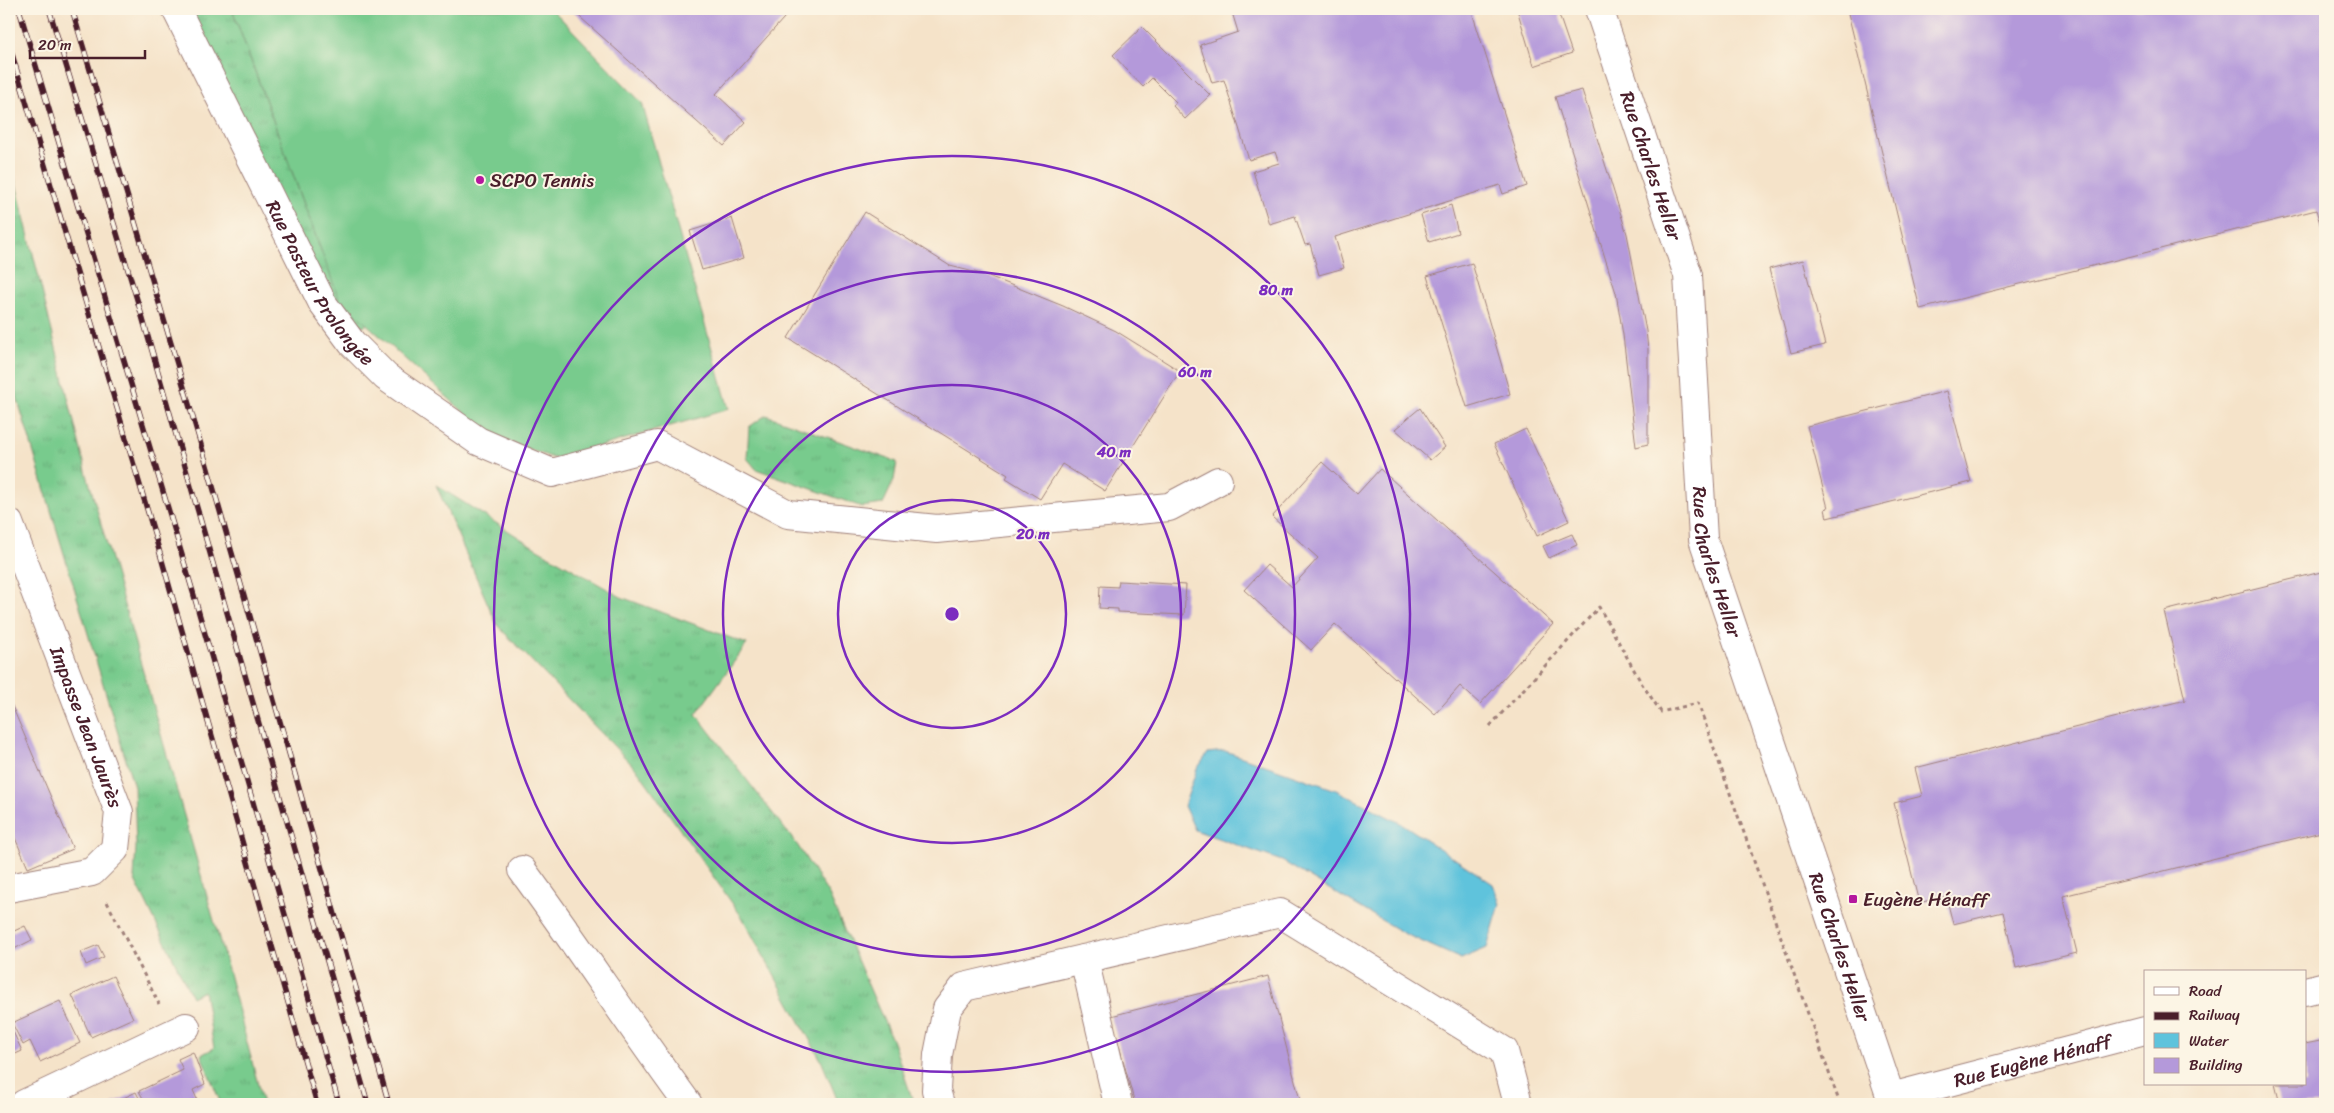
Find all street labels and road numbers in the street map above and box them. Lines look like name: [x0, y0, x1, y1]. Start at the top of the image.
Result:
street label: Rue Charles Heller: [1611, 87, 1692, 246]
street label: Rue Pasteur Prolongée: [257, 194, 383, 374]
street label: Rue Charles Heller: [1683, 485, 1751, 643]
street label: Impasse Jean Jaurès: [40, 640, 132, 813]
street label: Rue Charles Heller: [1799, 868, 1880, 1027]
street label: Rue Eugène Hénaff: [1950, 1024, 2118, 1097]

